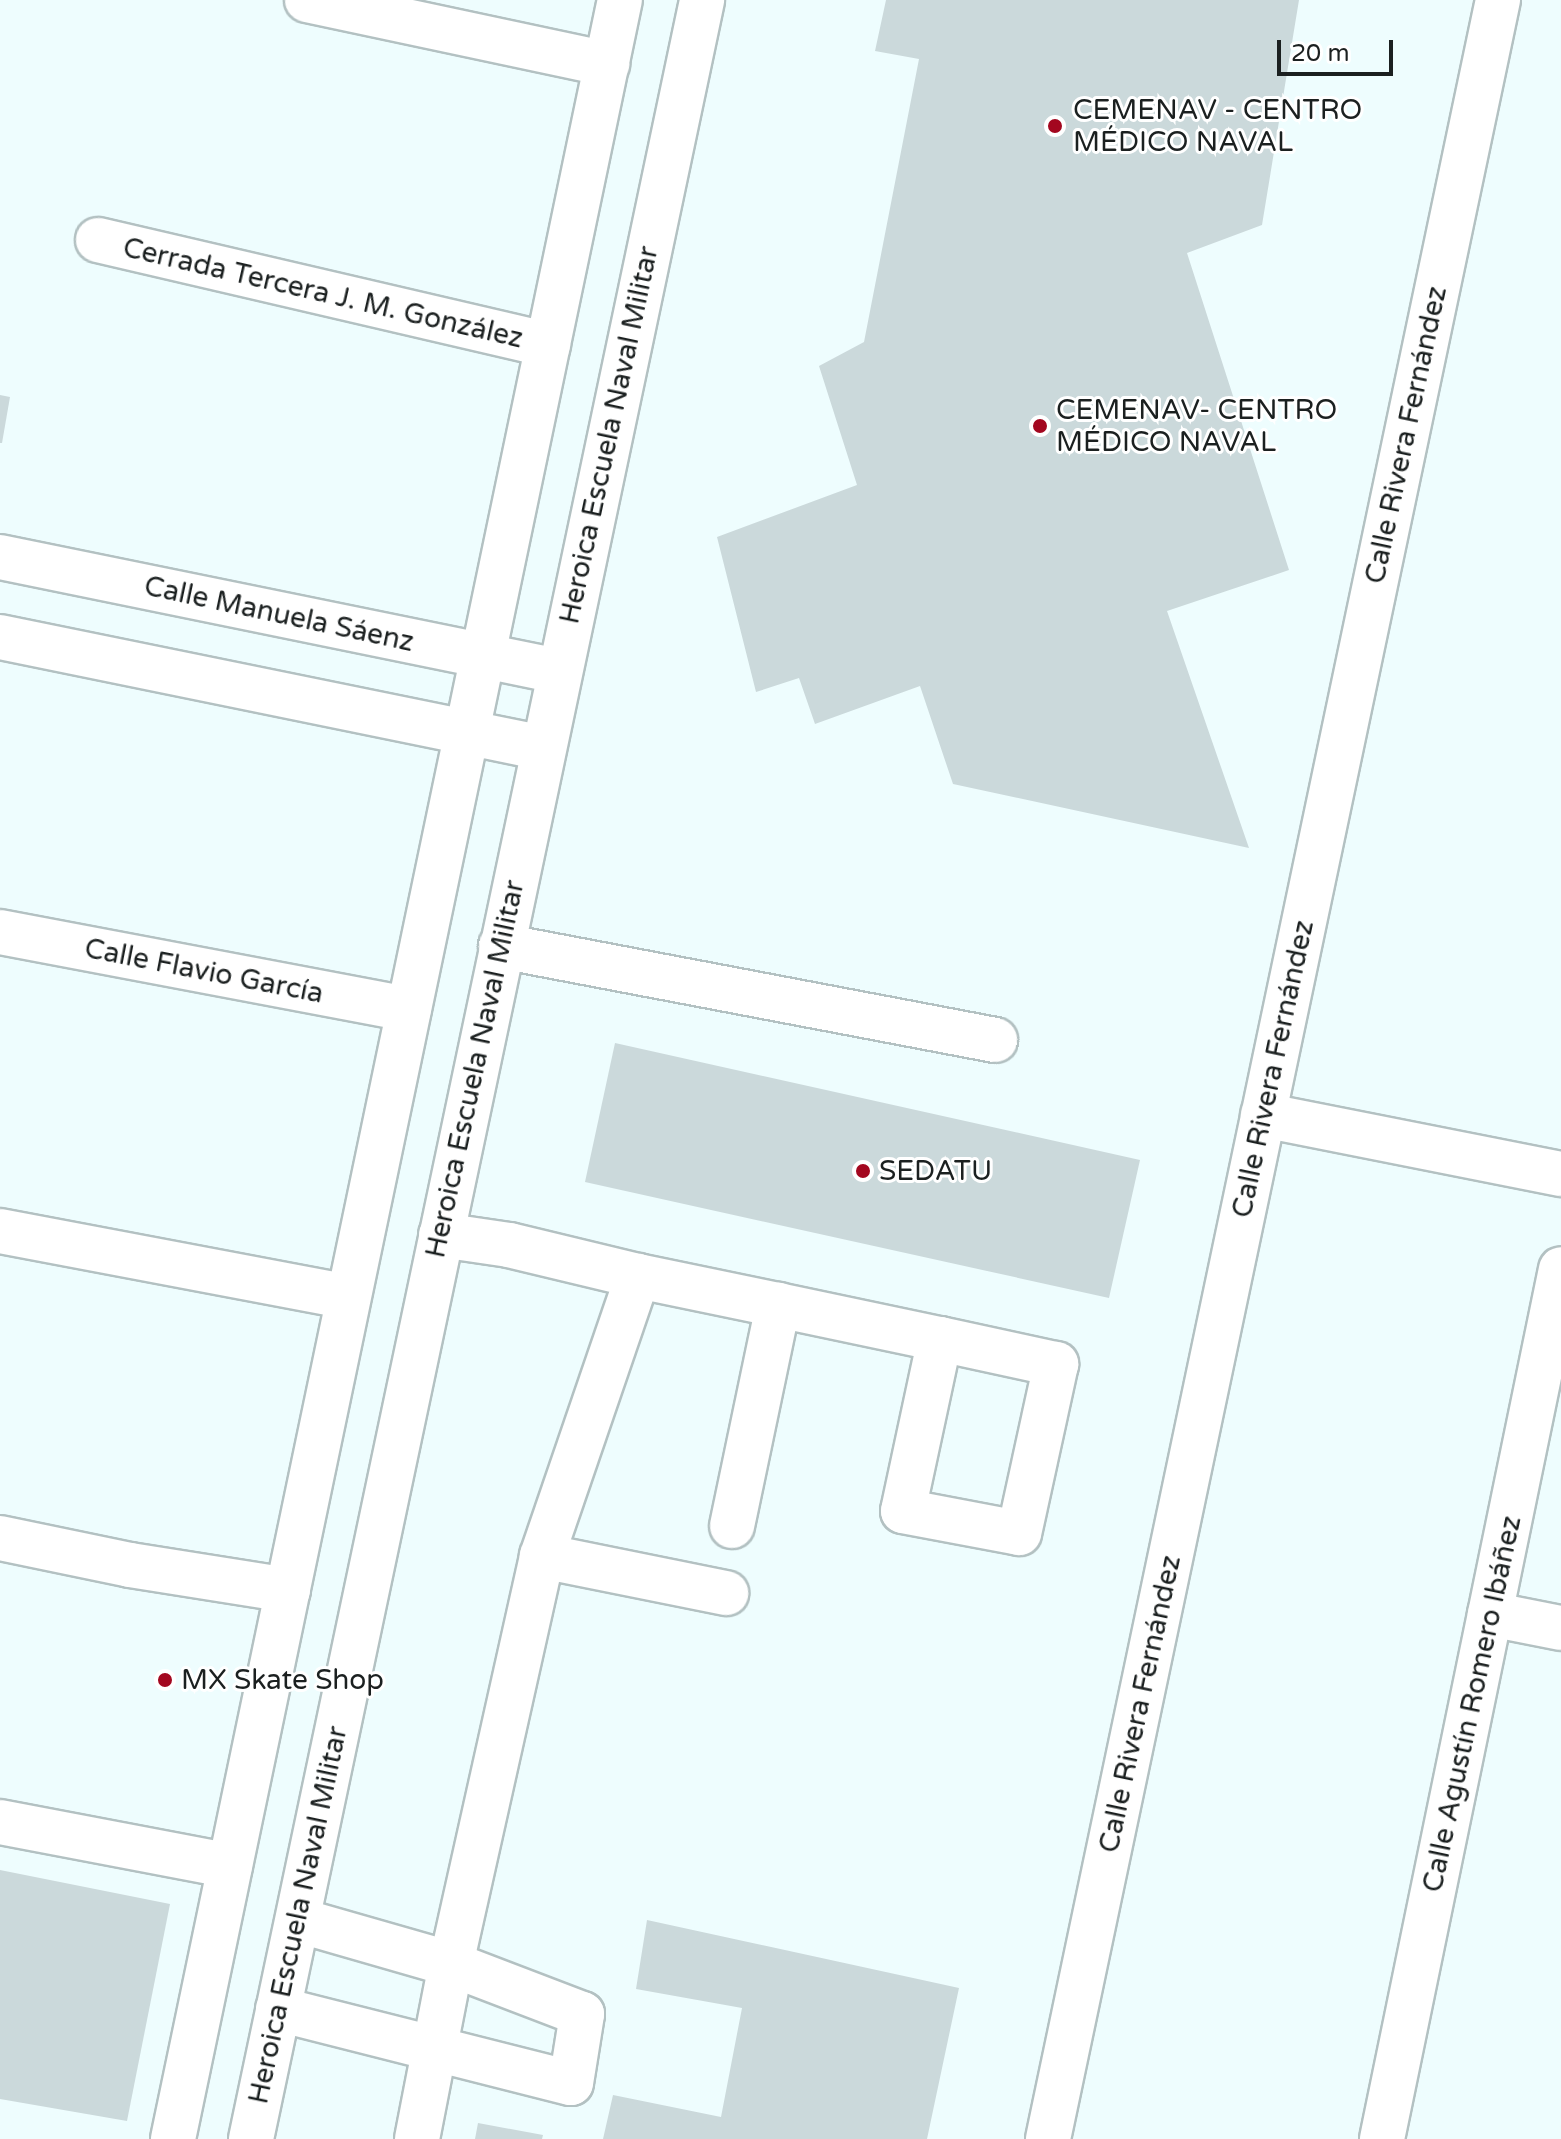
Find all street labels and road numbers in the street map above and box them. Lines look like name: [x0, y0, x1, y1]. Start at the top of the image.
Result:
street label: Cerrada Tercera J. M. González: [120, 231, 526, 355]
street label: Heroica Escuela Naval Militar: [553, 243, 665, 627]
street label: Calle Rivera Fernández: [1358, 283, 1454, 587]
street label: Calle Manuela Sáenz: [141, 569, 417, 659]
street label: Heroica Escuela Naval Militar: [419, 877, 531, 1261]
street label: Calle Rivera Fernández: [1225, 917, 1321, 1221]
street label: Calle Flavio García: [82, 931, 326, 1011]
street label: Calle Agustín Romero Ibáñez: [1416, 1513, 1528, 1895]
street label: Calle Rivera Fernández: [1092, 1552, 1188, 1856]
street label: Heroica Escuela Naval Militar: [242, 1723, 354, 2107]

